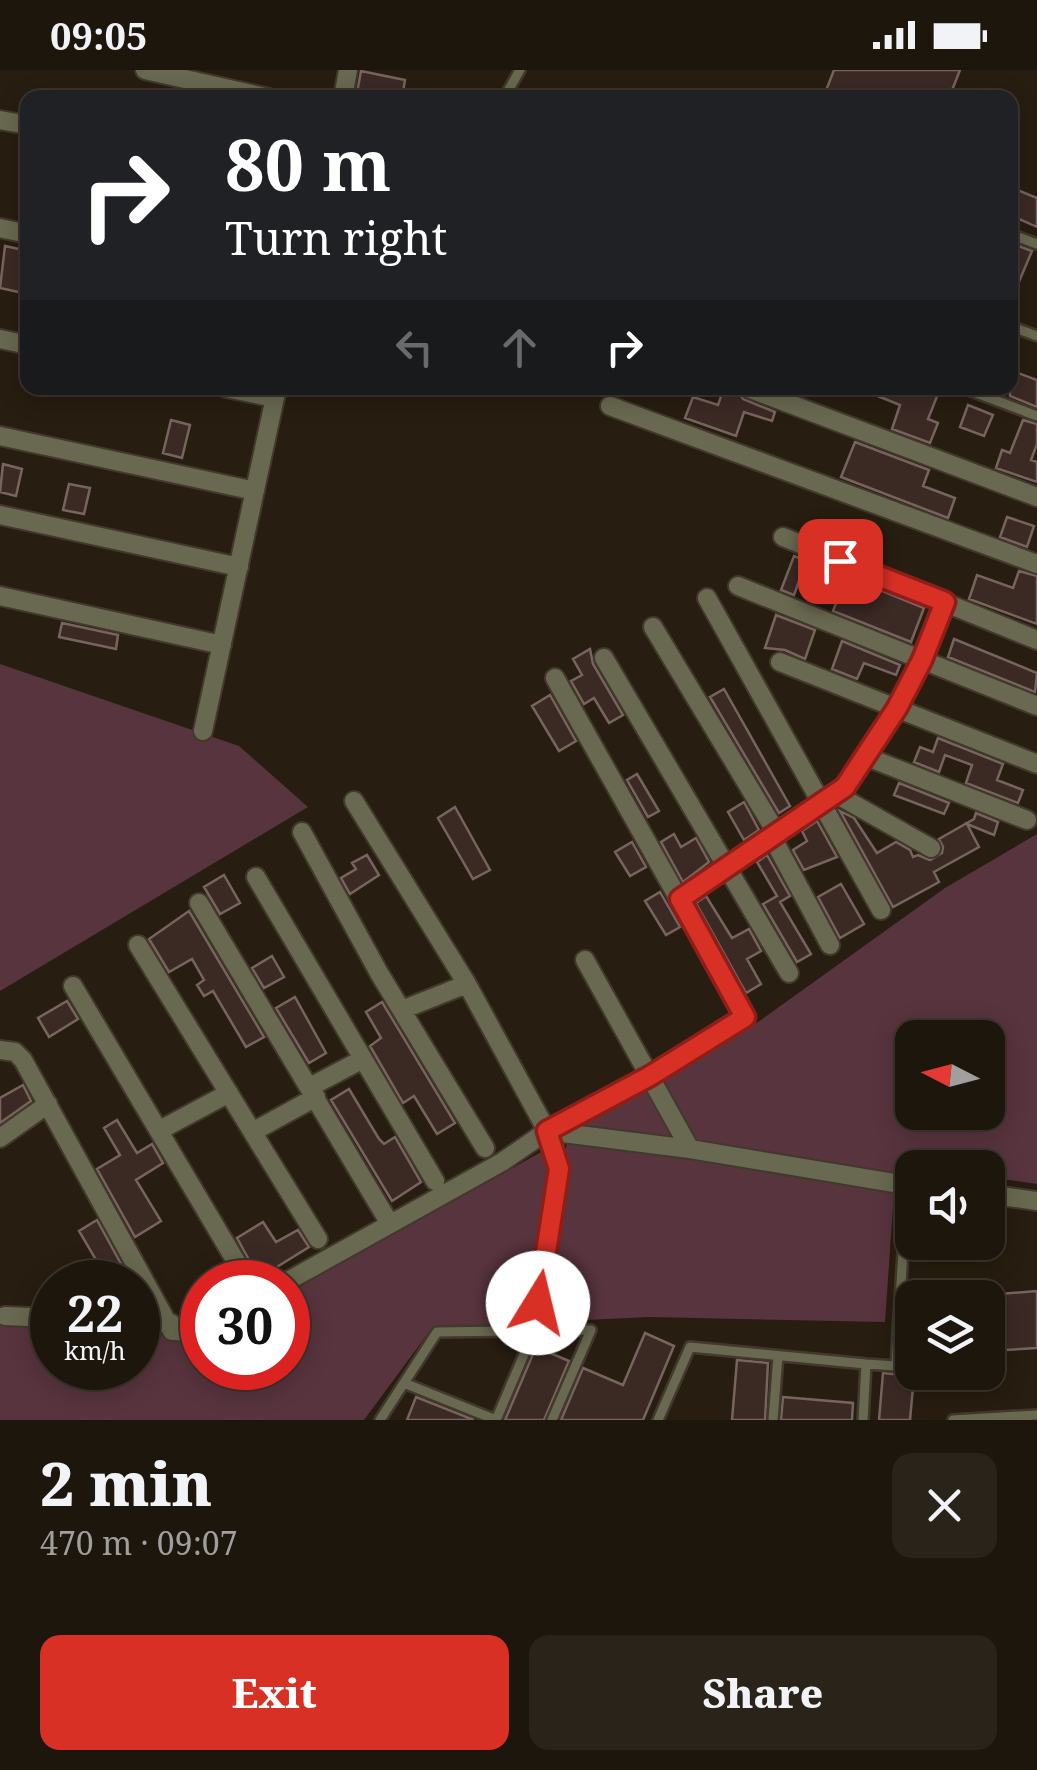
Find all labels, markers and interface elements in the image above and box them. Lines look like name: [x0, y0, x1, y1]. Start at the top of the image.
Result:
text: 09:05: [50, 9, 147, 61]
text: 80 m: [225, 116, 391, 212]
icon: right: [60, 130, 190, 260]
text: Turn right: [225, 207, 447, 268]
icon: left: [387, 320, 442, 375]
icon: ahead: [492, 320, 547, 375]
icon: right: [597, 320, 652, 375]
pin: [798, 519, 883, 604]
icon: arrive: [813, 534, 868, 589]
north arrow: [895, 1020, 1005, 1130]
map controls: [895, 1020, 1005, 1390]
button: sound: [895, 1150, 1005, 1260]
position arrow: [486, 1251, 590, 1355]
speed limit sign: 30: [180, 1260, 310, 1390]
text: 22: [67, 1279, 123, 1347]
button: layers: [895, 1280, 1005, 1390]
text: km/h: [64, 1333, 126, 1367]
text: 2 min: [40, 1442, 212, 1524]
button: close: [892, 1453, 997, 1558]
text: 470 m · 09:07: [40, 1521, 238, 1564]
button: Exit: [40, 1635, 509, 1750]
button: Share: [529, 1635, 997, 1750]

